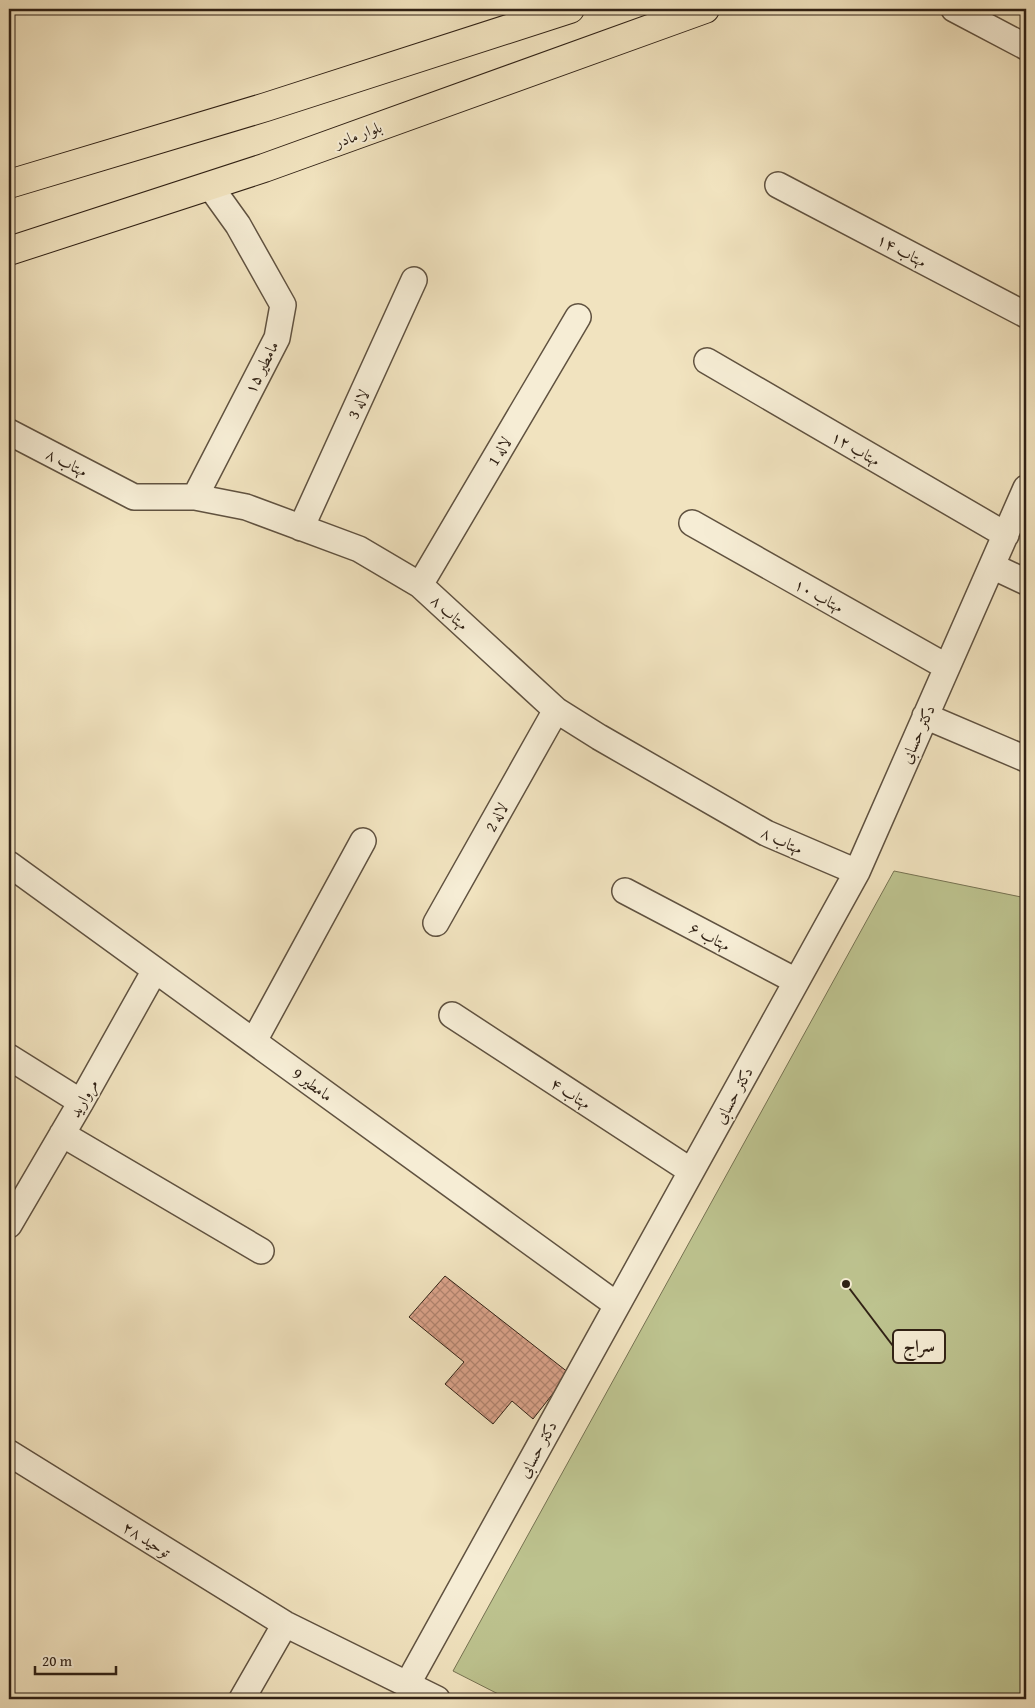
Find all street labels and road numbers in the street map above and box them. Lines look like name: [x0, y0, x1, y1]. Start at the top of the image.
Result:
street label: بلوار مادر: [329, 114, 385, 154]
street label: مهتاب ۱۴: [873, 227, 931, 273]
street label: مامطیر ۱۵: [238, 337, 284, 397]
street label: لاله 3: [341, 385, 375, 423]
street label: مهتاب ۱۲: [827, 424, 885, 472]
street label: لاله 1: [481, 432, 517, 470]
street label: مهتاب ۸: [42, 441, 92, 483]
street label: مهتاب ۱۰: [790, 572, 848, 618]
street label: مهتاب ۸: [426, 588, 474, 636]
street label: دکتر حسابی: [893, 701, 941, 767]
street label: لاله 2: [478, 798, 514, 836]
street label: مهتاب ۸: [757, 820, 807, 860]
street label: مهتاب ۶: [685, 915, 735, 957]
street label: مامطیر 9: [288, 1061, 338, 1107]
street label: دکتر حسابی: [707, 1062, 759, 1128]
street label: مهتاب ۴: [546, 1071, 596, 1115]
street label: مروارید: [62, 1074, 104, 1122]
street label: دکتر حسابی: [511, 1416, 563, 1482]
street label: توحید ۲۸: [118, 1515, 177, 1564]

